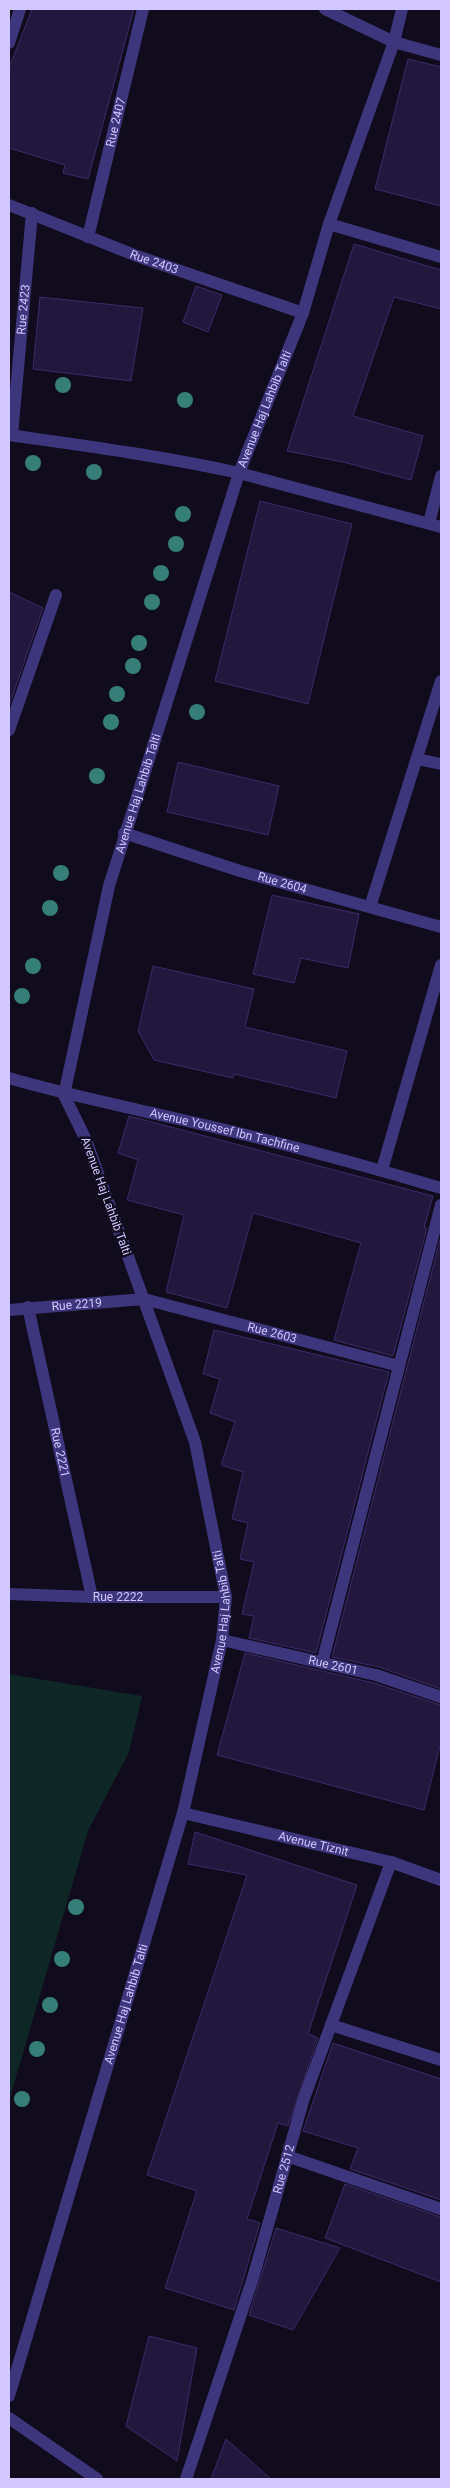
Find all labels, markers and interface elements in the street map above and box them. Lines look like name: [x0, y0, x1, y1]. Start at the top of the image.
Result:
street label: Rue 2407: [103, 96, 128, 148]
street label: Rue 2403: [128, 247, 180, 277]
street label: Rue 2423: [14, 284, 33, 335]
street label: Avenue Haj Lahbib Talti: [235, 348, 294, 470]
street label: Avenue Haj Lahbib Talti: [113, 732, 164, 855]
street label: Rue 2604: [256, 869, 309, 896]
street label: Avenue Youssef Ibn Tachfine: [149, 1106, 301, 1155]
street label: Avenue Haj Lahbib Talti: [78, 1135, 134, 1257]
street label: Rue 2219: [51, 1295, 102, 1314]
street label: Rue 2603: [246, 1320, 298, 1346]
street label: Rue 2221: [48, 1426, 72, 1479]
street label: Avenue Haj Lahbib Talti: [208, 1549, 233, 1675]
street label: Rue 2222: [93, 1590, 143, 1604]
street label: Rue 2601: [307, 1653, 359, 1678]
street label: Avenue Tiznit: [277, 1829, 350, 1859]
street label: Avenue Haj Lahbib Talti: [101, 1942, 151, 2066]
street label: Rue 2512: [270, 2143, 297, 2195]

